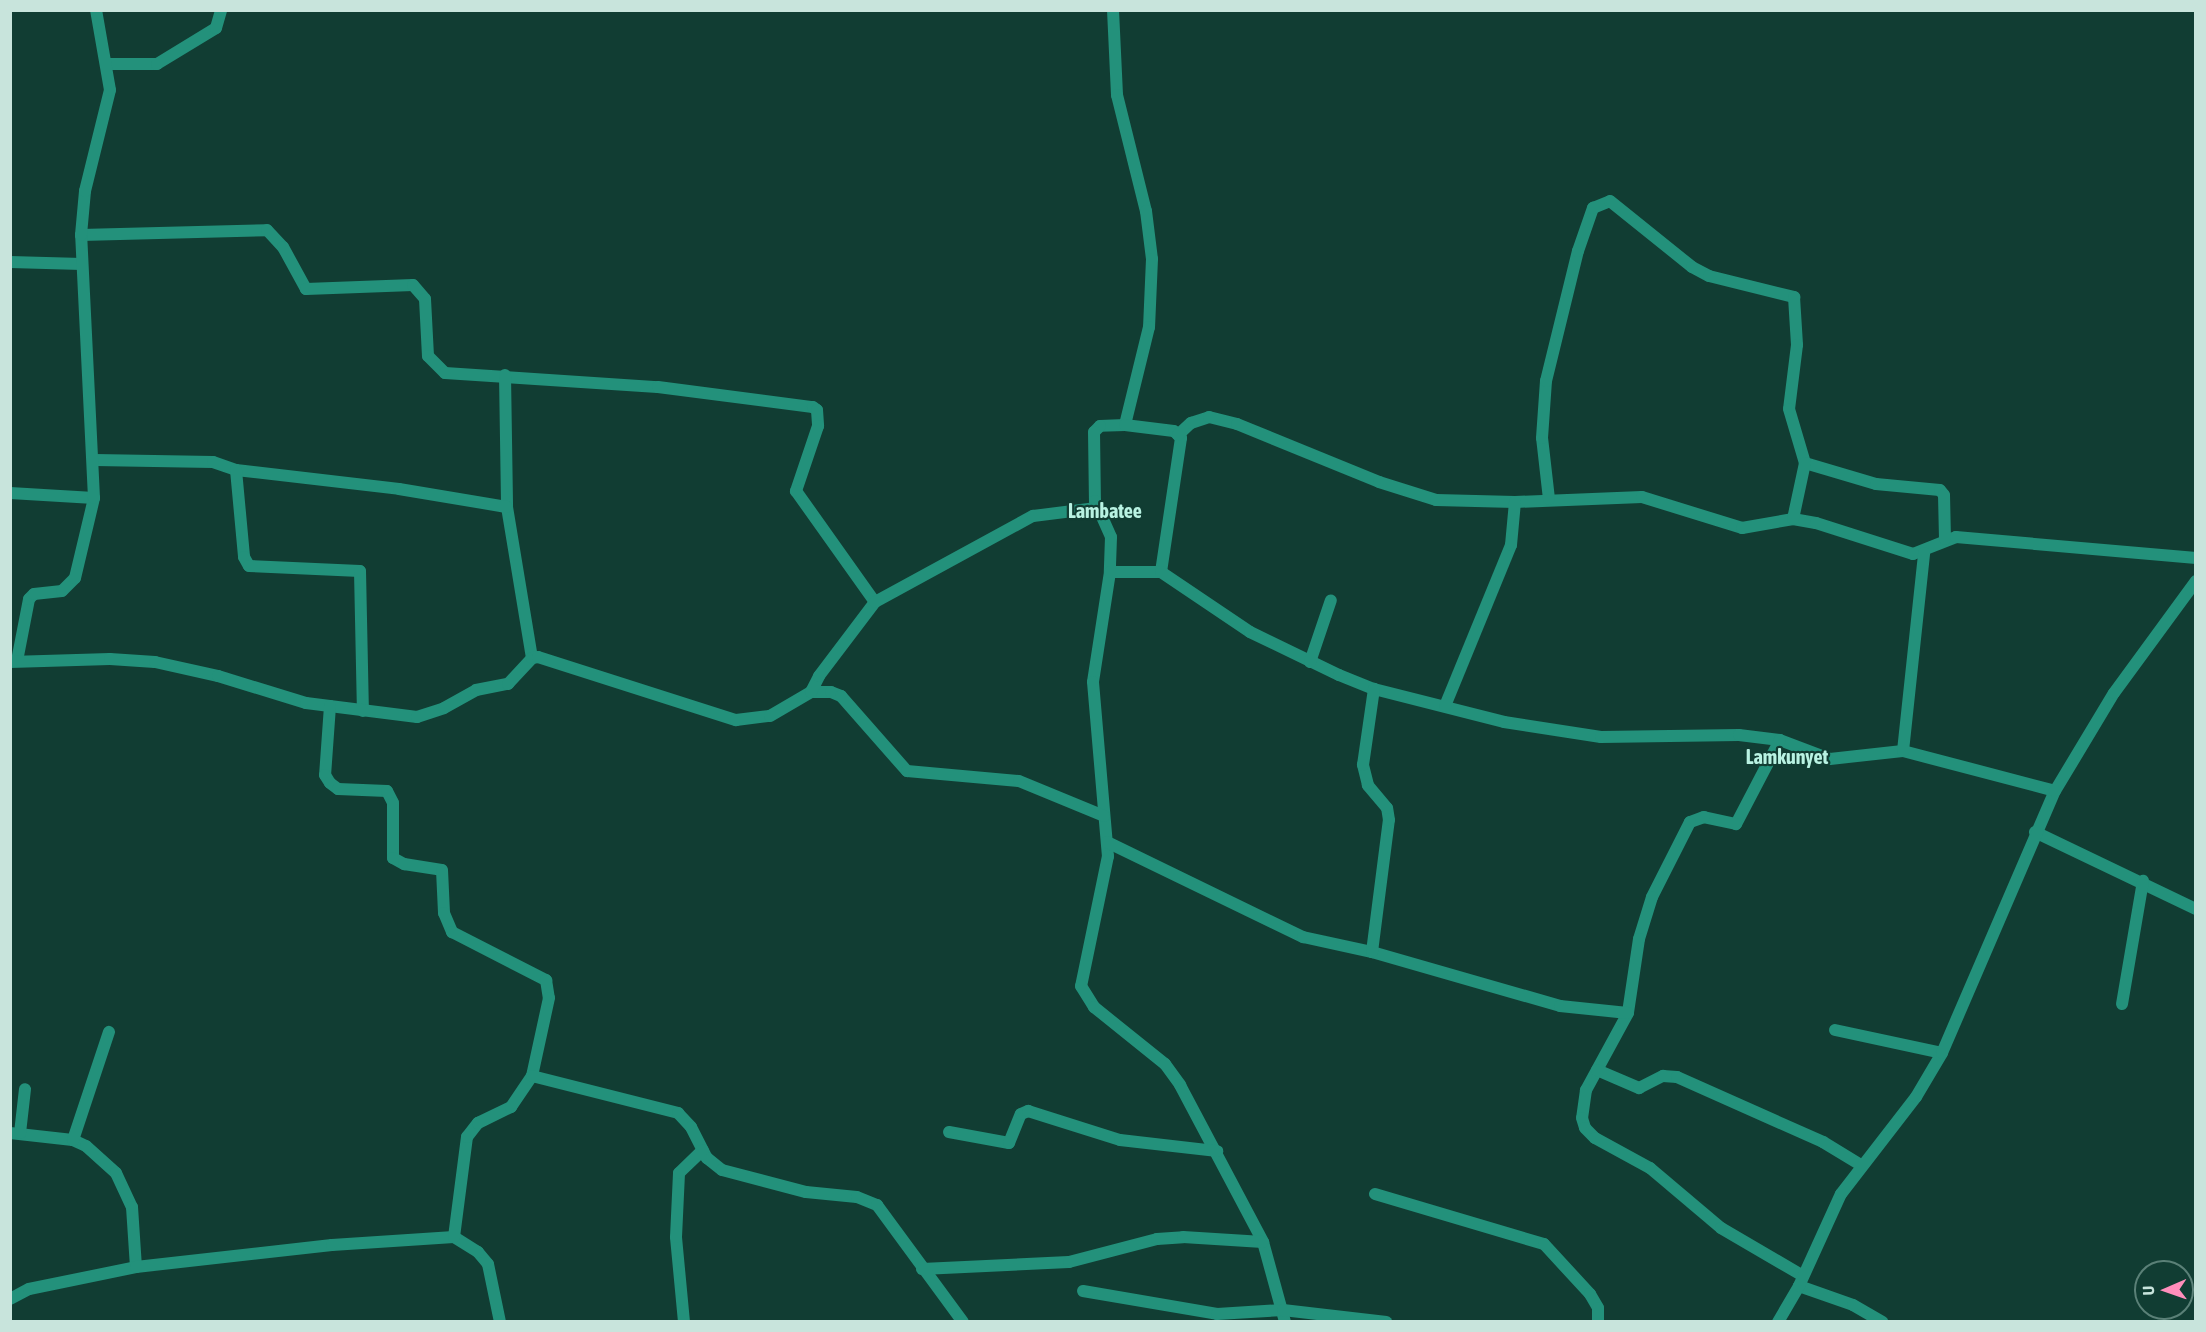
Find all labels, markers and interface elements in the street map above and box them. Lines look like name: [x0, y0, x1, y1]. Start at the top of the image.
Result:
district label: Lambatee: [1068, 498, 1142, 522]
district label: Lamkunyet: [1746, 744, 1828, 768]
north arrow: [2134, 1260, 2194, 1320]
text: U: [2139, 1286, 2157, 1296]

